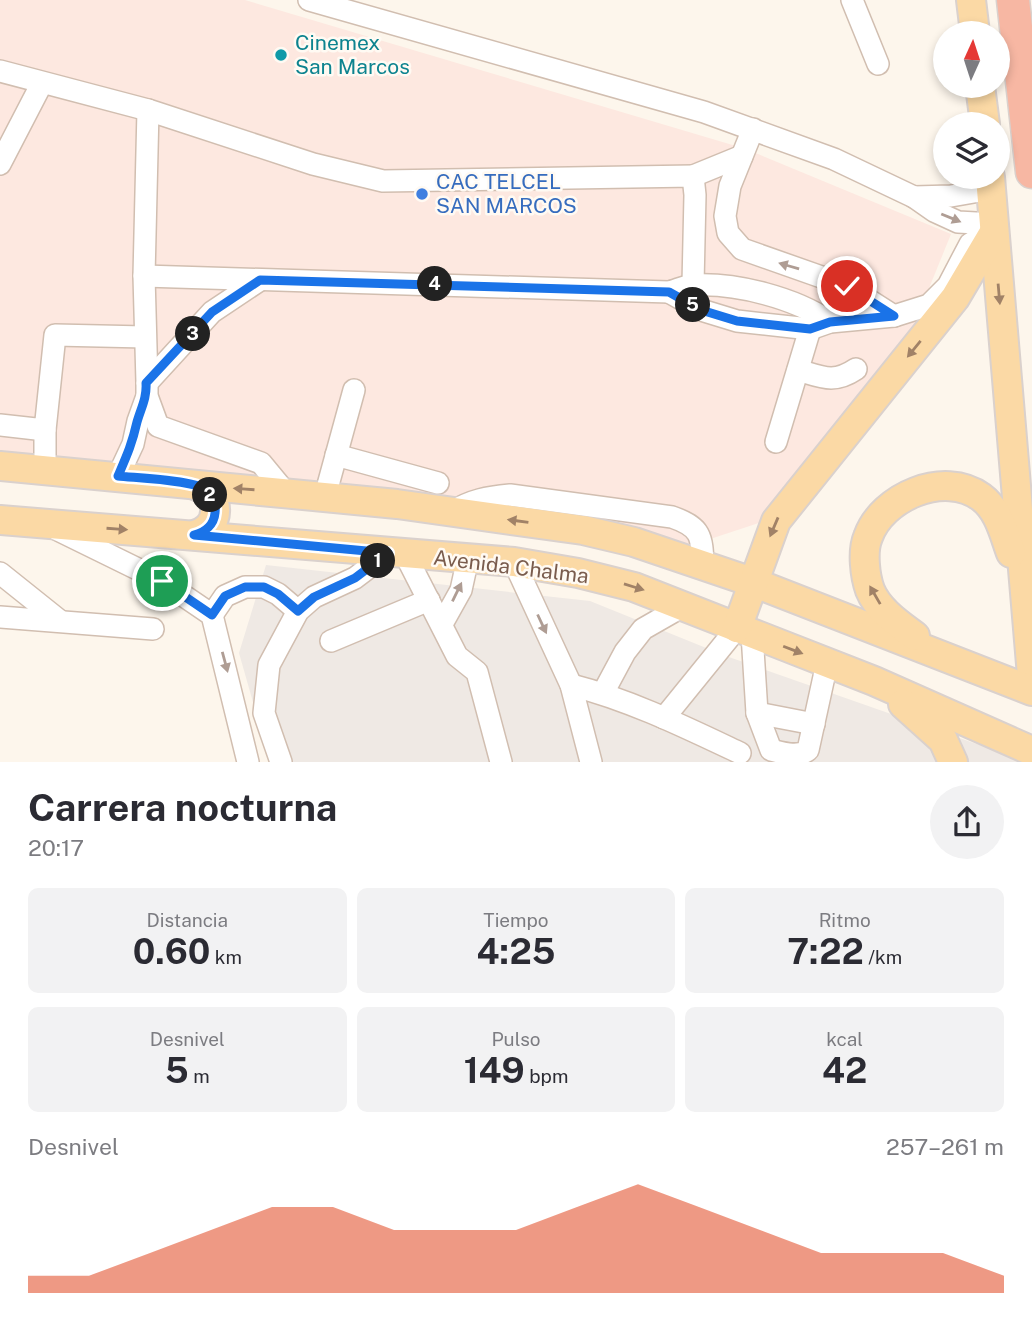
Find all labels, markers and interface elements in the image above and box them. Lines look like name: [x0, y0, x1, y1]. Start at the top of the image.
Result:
north arrow: [933, 21, 1010, 98]
map controls: [933, 21, 1010, 189]
place label: Cinemex San Marcos: [295, 30, 410, 79]
marker: Cinemex San Marcos: [273, 47, 289, 63]
button: layers: [933, 112, 1010, 189]
place label: CAC TELCEL SAN MARCOS: [436, 169, 577, 218]
marker: CAC TELCEL SAN MARCOS: [414, 186, 430, 202]
one-way arrow: [941, 213, 962, 224]
pin: [817, 256, 877, 316]
one-way arrow: [778, 261, 799, 271]
pin: 4: [418, 266, 452, 302]
icon: check: [828, 267, 866, 305]
text: 4: [428, 272, 441, 294]
one-way arrow: [994, 283, 1005, 305]
pin: 5: [676, 288, 710, 322]
text: 5: [686, 293, 699, 315]
pin: 3: [176, 316, 210, 352]
text: 3: [186, 322, 199, 344]
one-way arrow: [907, 340, 922, 357]
pin: 2: [192, 477, 228, 512]
text: 2: [203, 483, 216, 505]
one-way arrow: [233, 483, 255, 494]
one-way arrow: [507, 515, 529, 526]
one-way arrow: [769, 517, 780, 538]
one-way arrow: [106, 524, 128, 535]
pin: 1: [360, 544, 396, 578]
street label: Avenida Chalma: [432, 545, 590, 588]
text: 1: [373, 549, 382, 571]
pin: [132, 551, 192, 611]
icon: arrive: [143, 562, 181, 600]
one-way arrow: [452, 582, 463, 602]
one-way arrow: [624, 583, 645, 593]
one-way arrow: [869, 586, 881, 605]
one-way arrow: [536, 614, 548, 634]
one-way arrow: [783, 644, 804, 655]
one-way arrow: [220, 651, 231, 673]
text: Carrera nocturna: [28, 785, 337, 830]
button: share: [930, 785, 1004, 859]
text: 20:17: [28, 834, 84, 861]
text: Distancia: [147, 909, 228, 931]
text: Tiempo: [483, 909, 549, 931]
text: Ritmo: [819, 909, 871, 931]
text: 0.60: [133, 931, 210, 972]
text: 4:25: [477, 931, 555, 972]
text: 7:22: [787, 931, 864, 972]
text: km: [210, 946, 242, 968]
text: /km: [864, 946, 902, 968]
text: Desnivel: [150, 1028, 225, 1050]
text: Pulso: [491, 1028, 541, 1050]
text: kcal: [826, 1028, 863, 1050]
text: 5: [165, 1050, 189, 1091]
text: 149: [464, 1050, 525, 1091]
text: 42: [822, 1050, 867, 1091]
text: m: [189, 1065, 210, 1087]
text: bpm: [525, 1065, 568, 1087]
text: Desnivel: [28, 1133, 119, 1160]
text: 257–261 m: [886, 1133, 1004, 1160]

